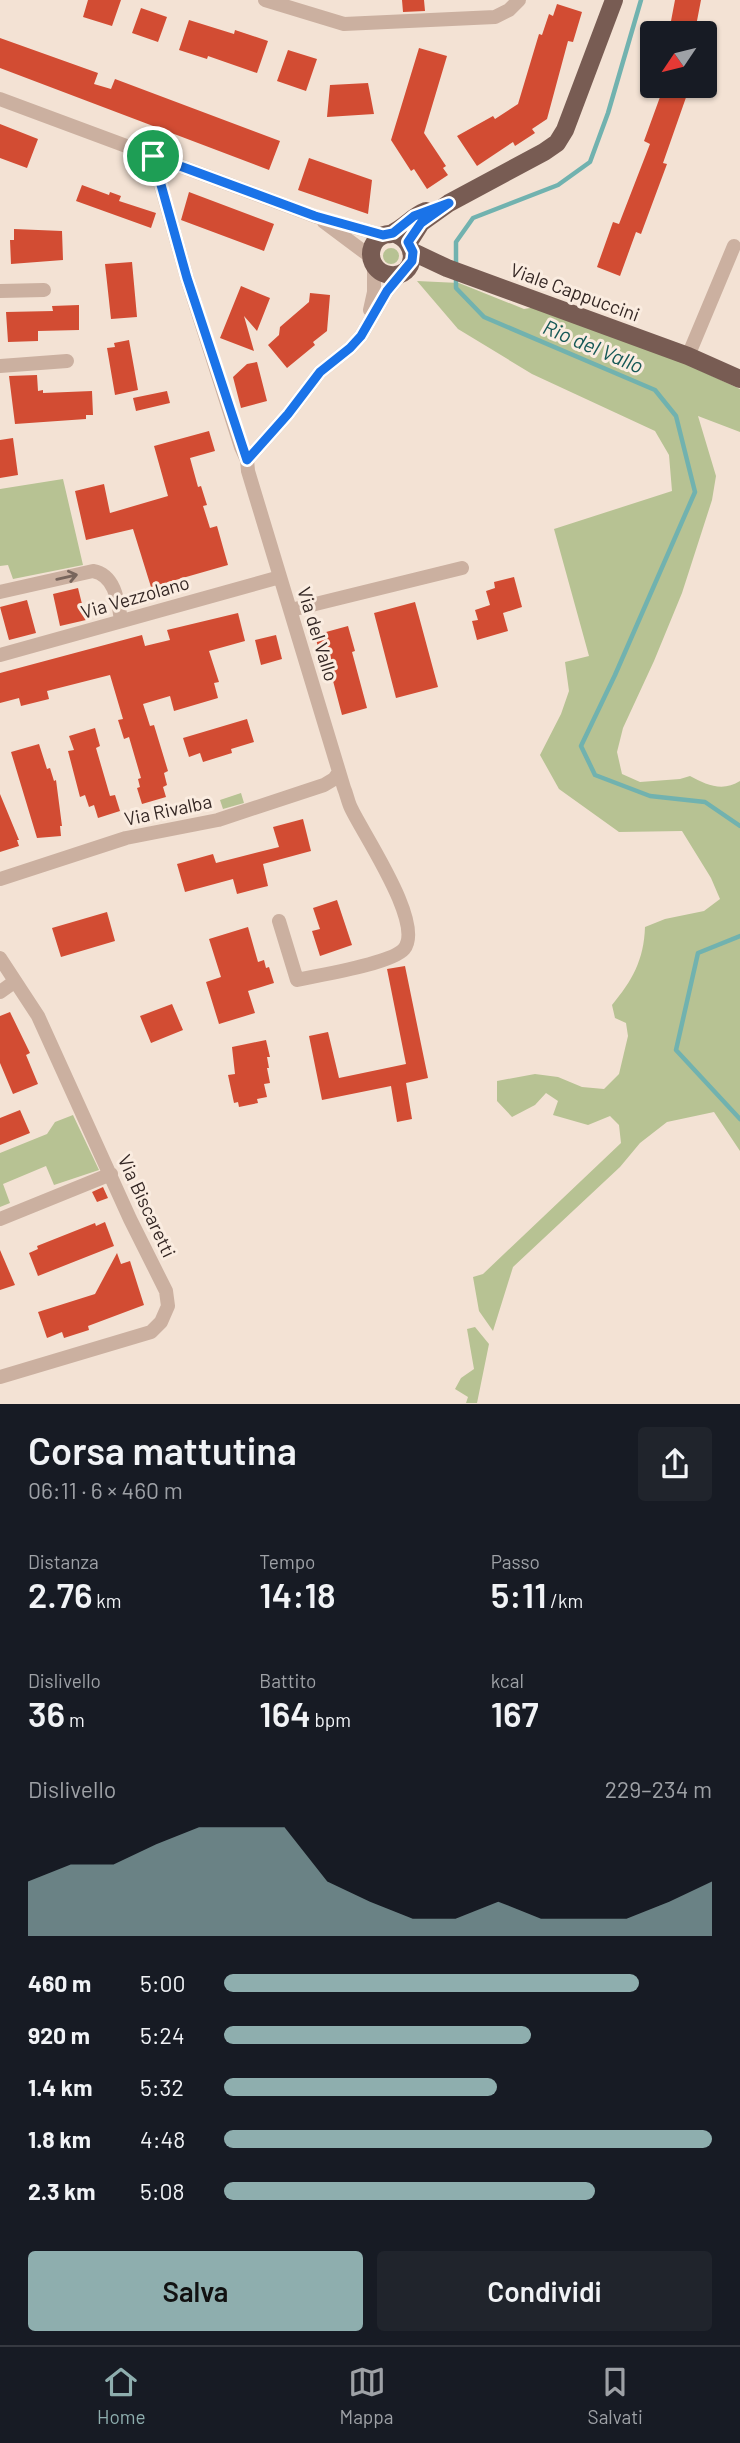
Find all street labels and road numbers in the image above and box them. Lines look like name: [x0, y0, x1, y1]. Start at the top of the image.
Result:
street label: Viale Cappuccini: [507, 257, 643, 326]
street label: Via Vezzolano: [78, 570, 192, 623]
street label: Via del Vallo: [293, 584, 344, 684]
street label: Via Rivalba: [122, 789, 214, 830]
street label: Via Biscaretti: [114, 1151, 181, 1261]

